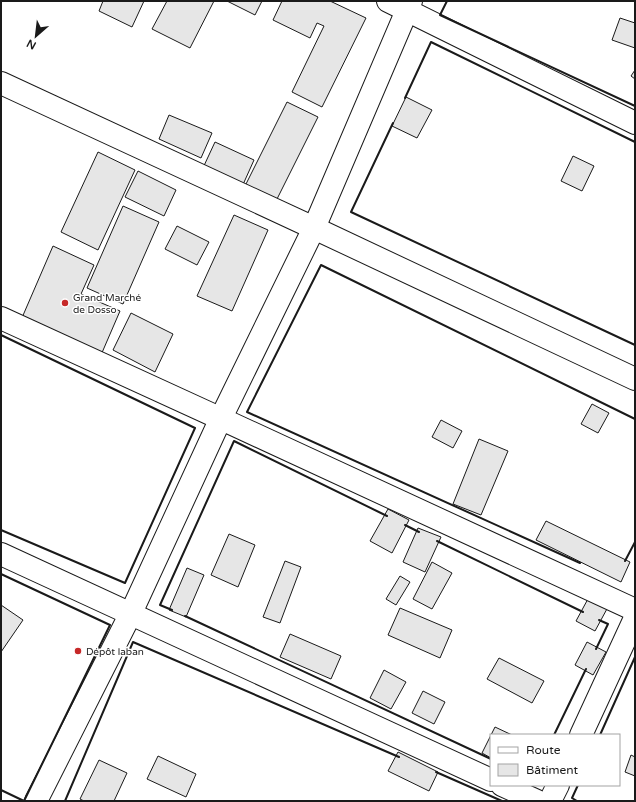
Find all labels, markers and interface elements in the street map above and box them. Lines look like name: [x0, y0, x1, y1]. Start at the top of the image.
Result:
north arrow: [16, 16, 56, 56]
text: N: [25, 37, 38, 52]
place label: Grand Marché de Dosso: [73, 292, 141, 316]
marker: Grand Marché de Dosso: [60, 298, 70, 308]
marker: Dépôt laban: [73, 646, 83, 656]
place label: Dépôt laban: [86, 646, 144, 658]
legend: [490, 734, 620, 786]
text: Route: [526, 743, 561, 757]
text: Bâtiment: [526, 763, 578, 777]

